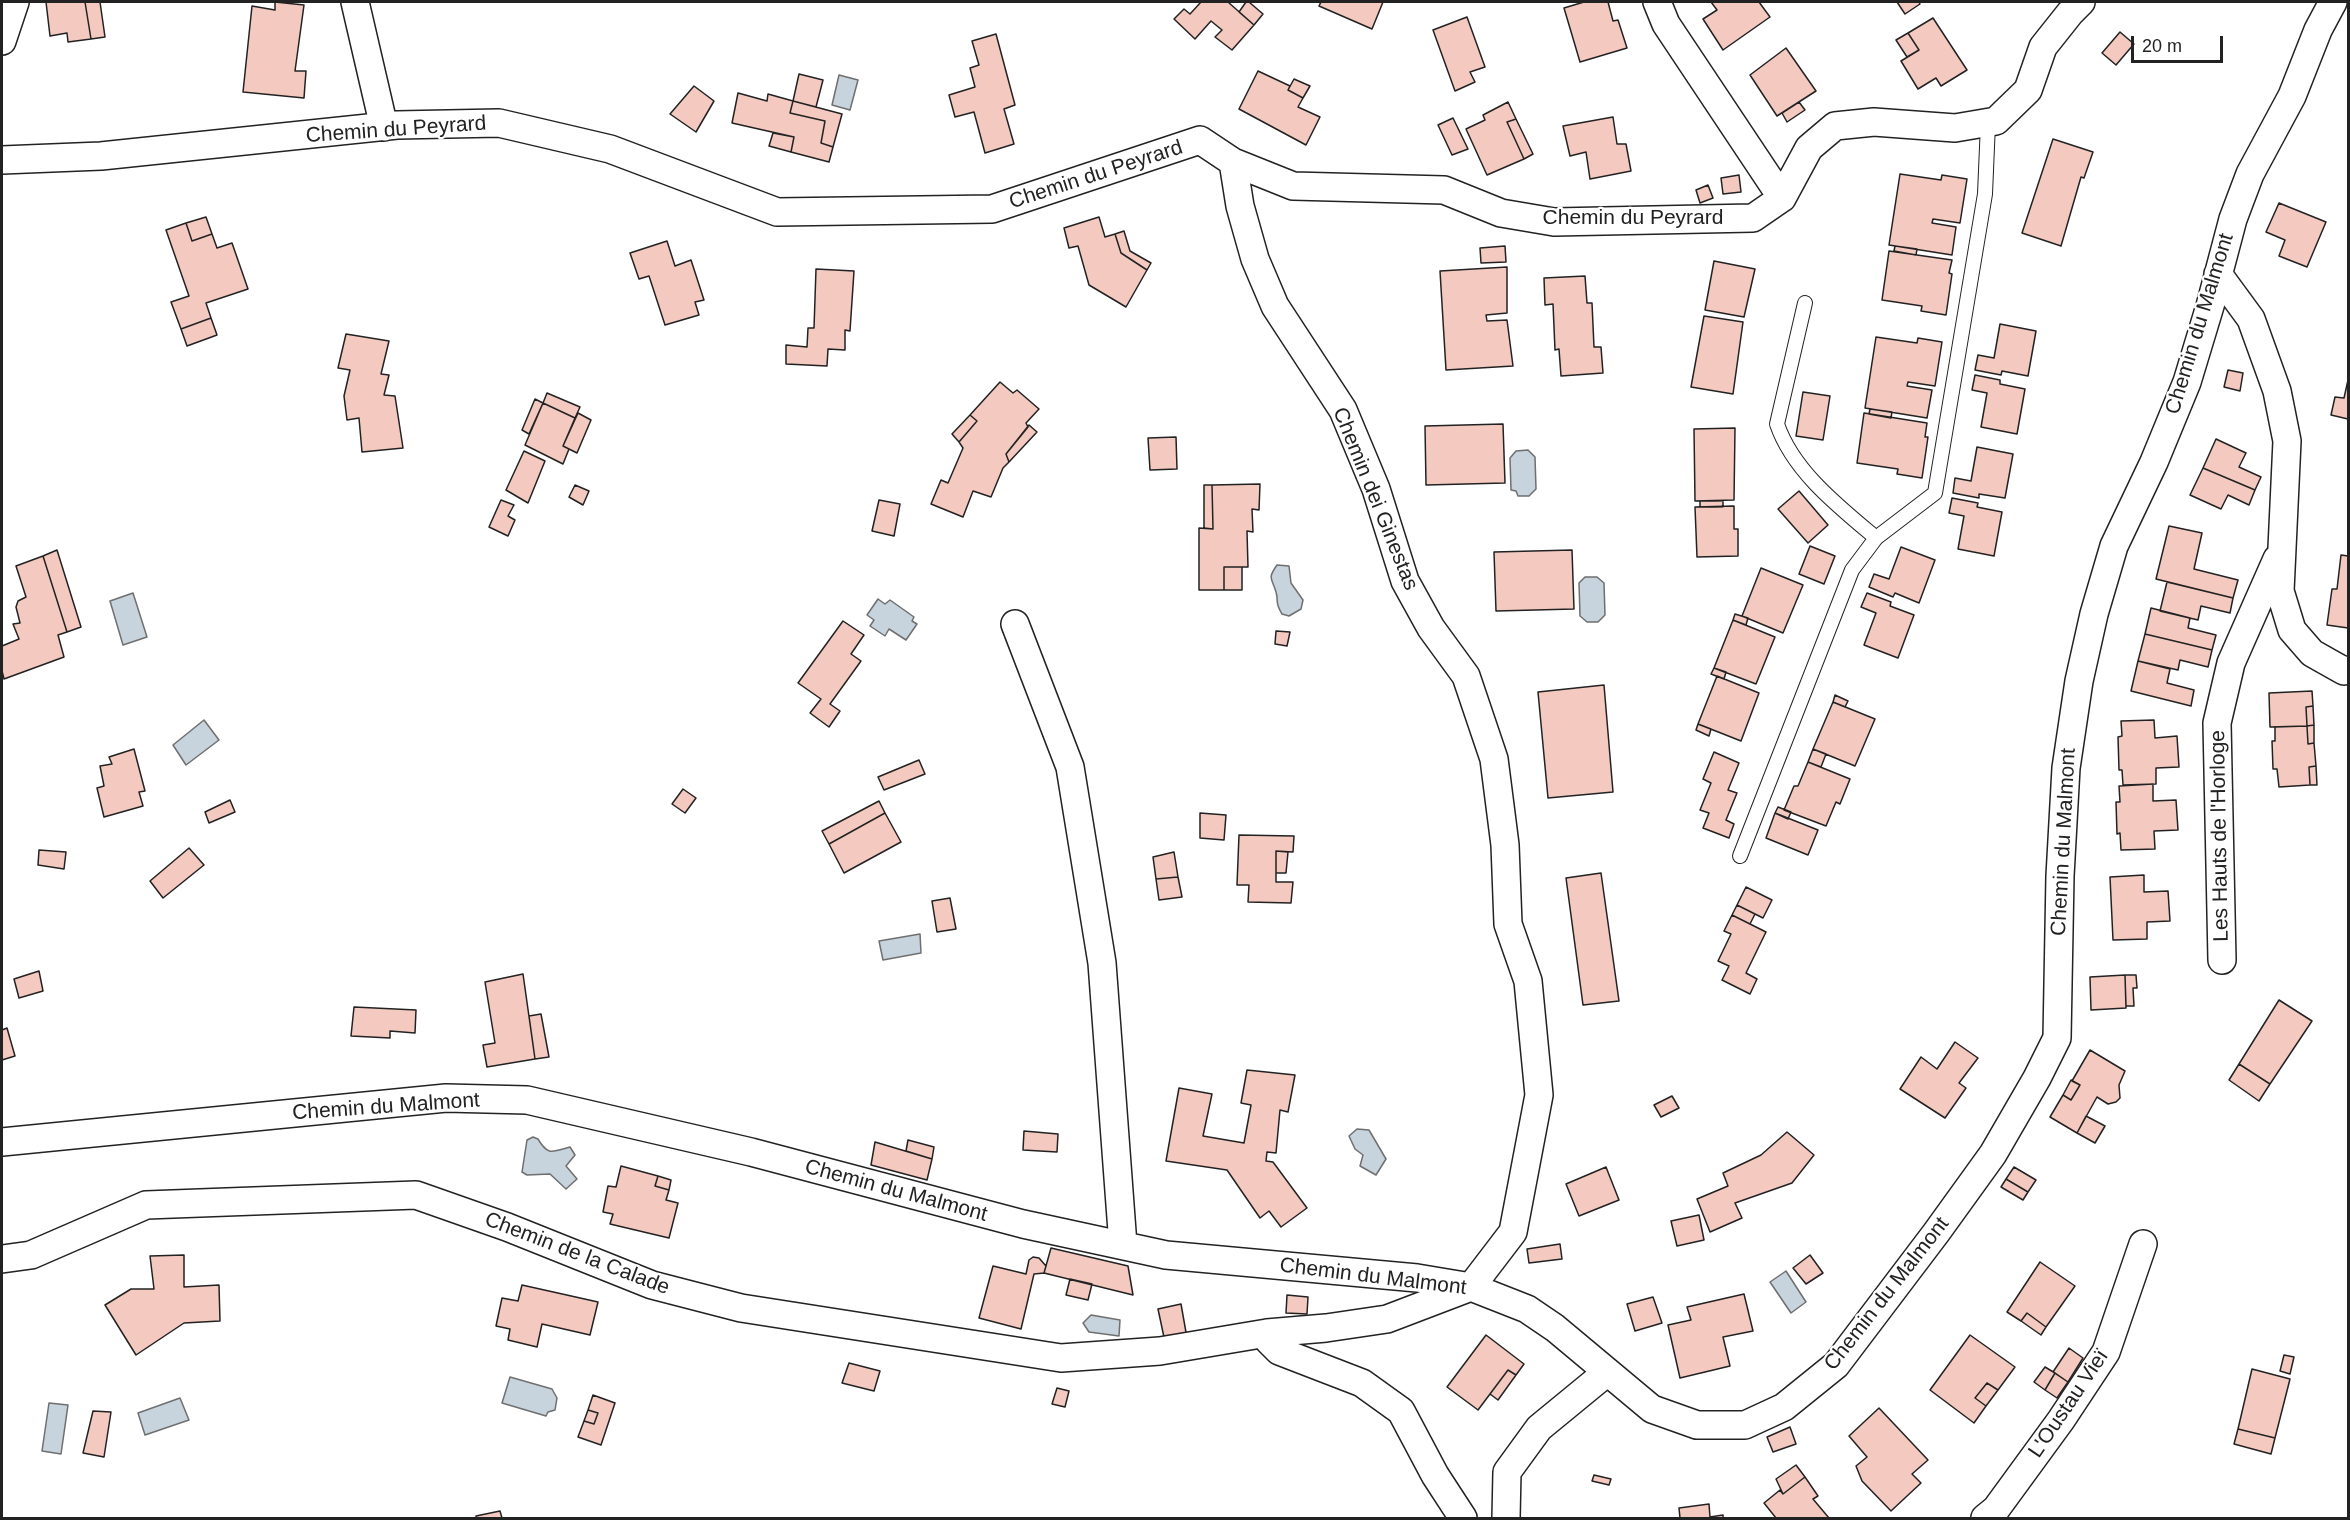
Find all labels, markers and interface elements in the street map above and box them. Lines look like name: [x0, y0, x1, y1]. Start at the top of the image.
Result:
scale bar: [2134, 24, 2226, 62]
text: 20 m: [2142, 36, 2182, 56]
street label: Chemin du Peyrard: [305, 111, 487, 149]
street label: Chemin du Peyrard: [1006, 135, 1186, 215]
street label: Chemin du Peyrard: [1543, 205, 1723, 231]
street label: Chemin du Malmont: [2160, 230, 2240, 418]
street label: Chemin dei Ginestas: [1327, 404, 1423, 594]
street label: Les Hauts de l'Horloge: [2206, 730, 2234, 942]
street label: Chemin du Malmont: [2046, 748, 2082, 936]
street label: Chemin du Malmont: [291, 1088, 481, 1126]
street label: Chemin du Malmont: [802, 1155, 990, 1227]
street label: Chemin de la Calade: [481, 1207, 673, 1301]
street label: Chemin du Malmont: [1819, 1212, 1955, 1376]
street label: Chemin du Malmont: [1278, 1253, 1468, 1301]
street label: L'Oustau Vieï: [2024, 1345, 2114, 1463]

